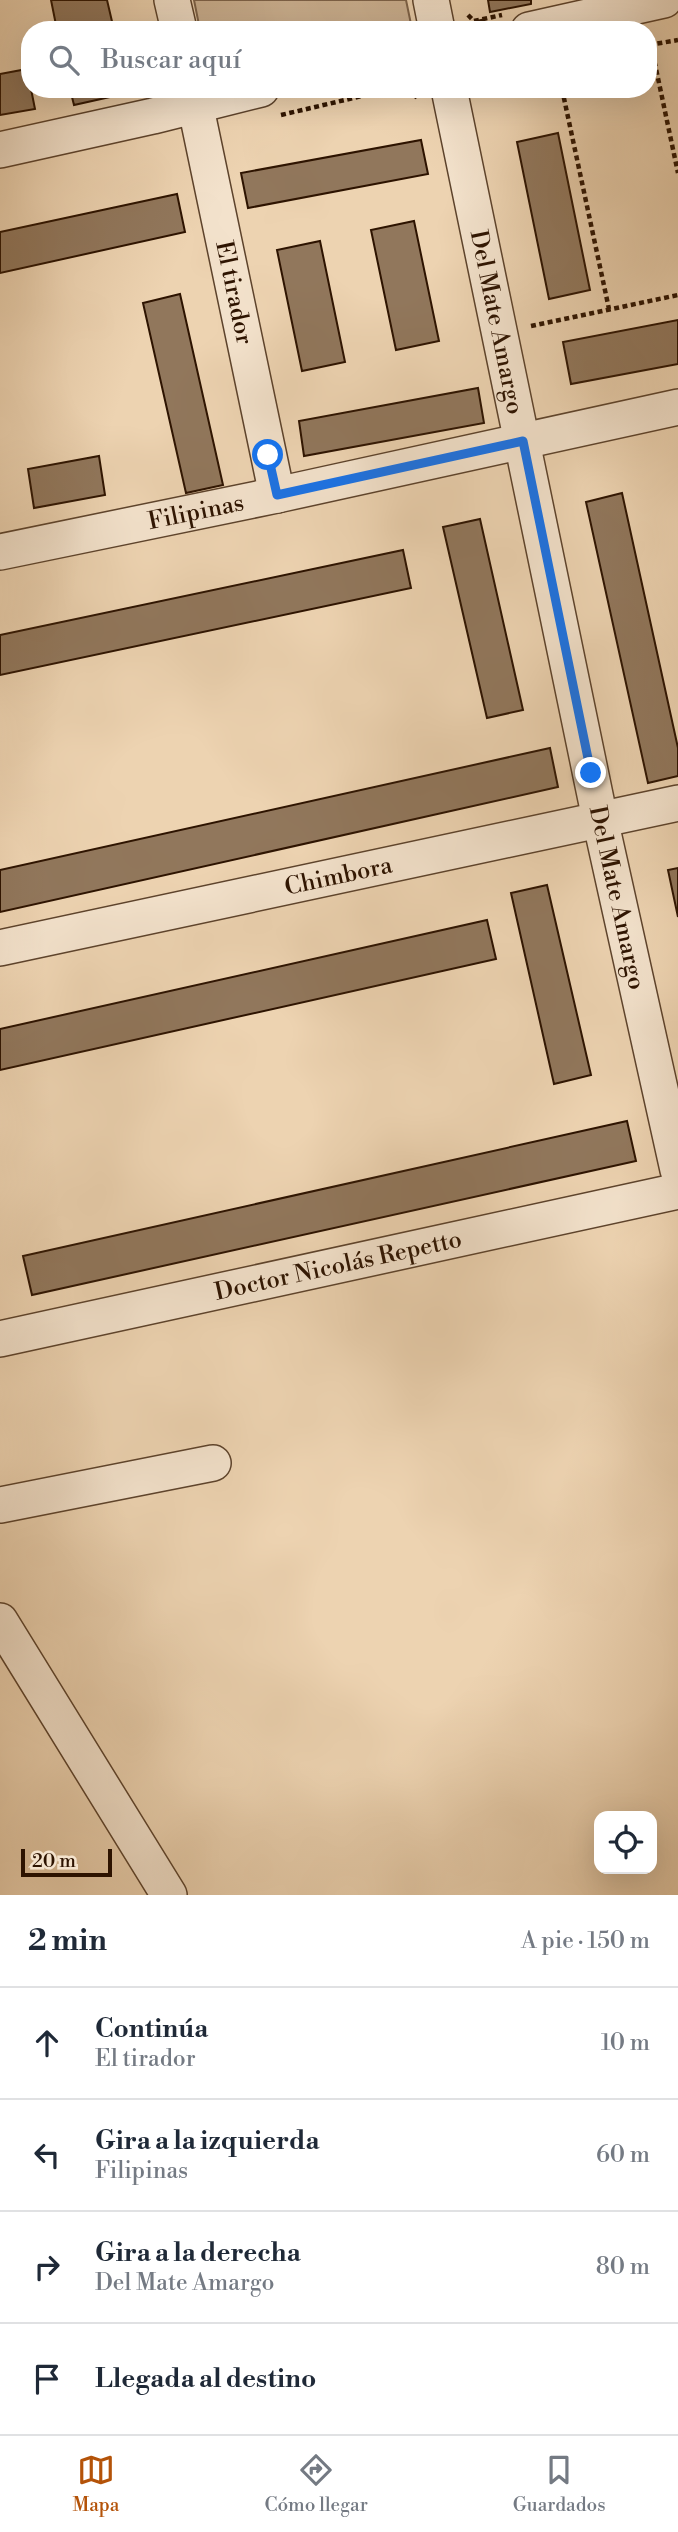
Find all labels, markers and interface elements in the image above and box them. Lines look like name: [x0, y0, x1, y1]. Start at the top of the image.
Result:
search box: [21, 21, 657, 98]
icon: search: [45, 41, 83, 79]
text: Buscar aquí: [101, 44, 241, 76]
street label: Del Mate Amargo: [463, 227, 530, 417]
street label: El tirador: [208, 238, 259, 347]
route start: [252, 439, 283, 470]
street label: Filipinas: [145, 488, 247, 537]
route end: [575, 757, 606, 788]
street label: Del Mate Amargo: [582, 803, 651, 993]
street label: Chimbora: [282, 850, 396, 903]
street label: Doctor Nicolás Repetto: [212, 1225, 465, 1308]
map controls: [594, 1811, 657, 1874]
button: locate: [594, 1811, 657, 1874]
scale bar: [21, 1846, 112, 1878]
text: 20 m: [32, 1849, 76, 1873]
text: 2 min: [28, 1922, 107, 1960]
text: A pie · 150 m: [521, 1927, 650, 1955]
text: Continúa: [95, 2013, 208, 2045]
icon: ahead: [28, 2024, 66, 2062]
text: 10 m: [601, 2029, 650, 2057]
text: El tirador: [95, 2045, 196, 2073]
text: Gira a la izquierda: [95, 2125, 319, 2157]
icon: left: [28, 2136, 66, 2174]
text: 60 m: [596, 2141, 650, 2169]
text: Filipinas: [95, 2157, 188, 2185]
text: Gira a la derecha: [95, 2237, 301, 2269]
icon: right: [28, 2248, 66, 2286]
text: 80 m: [596, 2253, 650, 2281]
text: Del Mate Amargo: [95, 2269, 274, 2297]
icon: arrive: [28, 2360, 66, 2398]
text: Llegada al destino: [95, 2363, 316, 2395]
tab: Mapa: [72, 2451, 119, 2517]
tab: Cómo llegar: [264, 2451, 368, 2517]
tab: Guardados: [513, 2451, 606, 2517]

